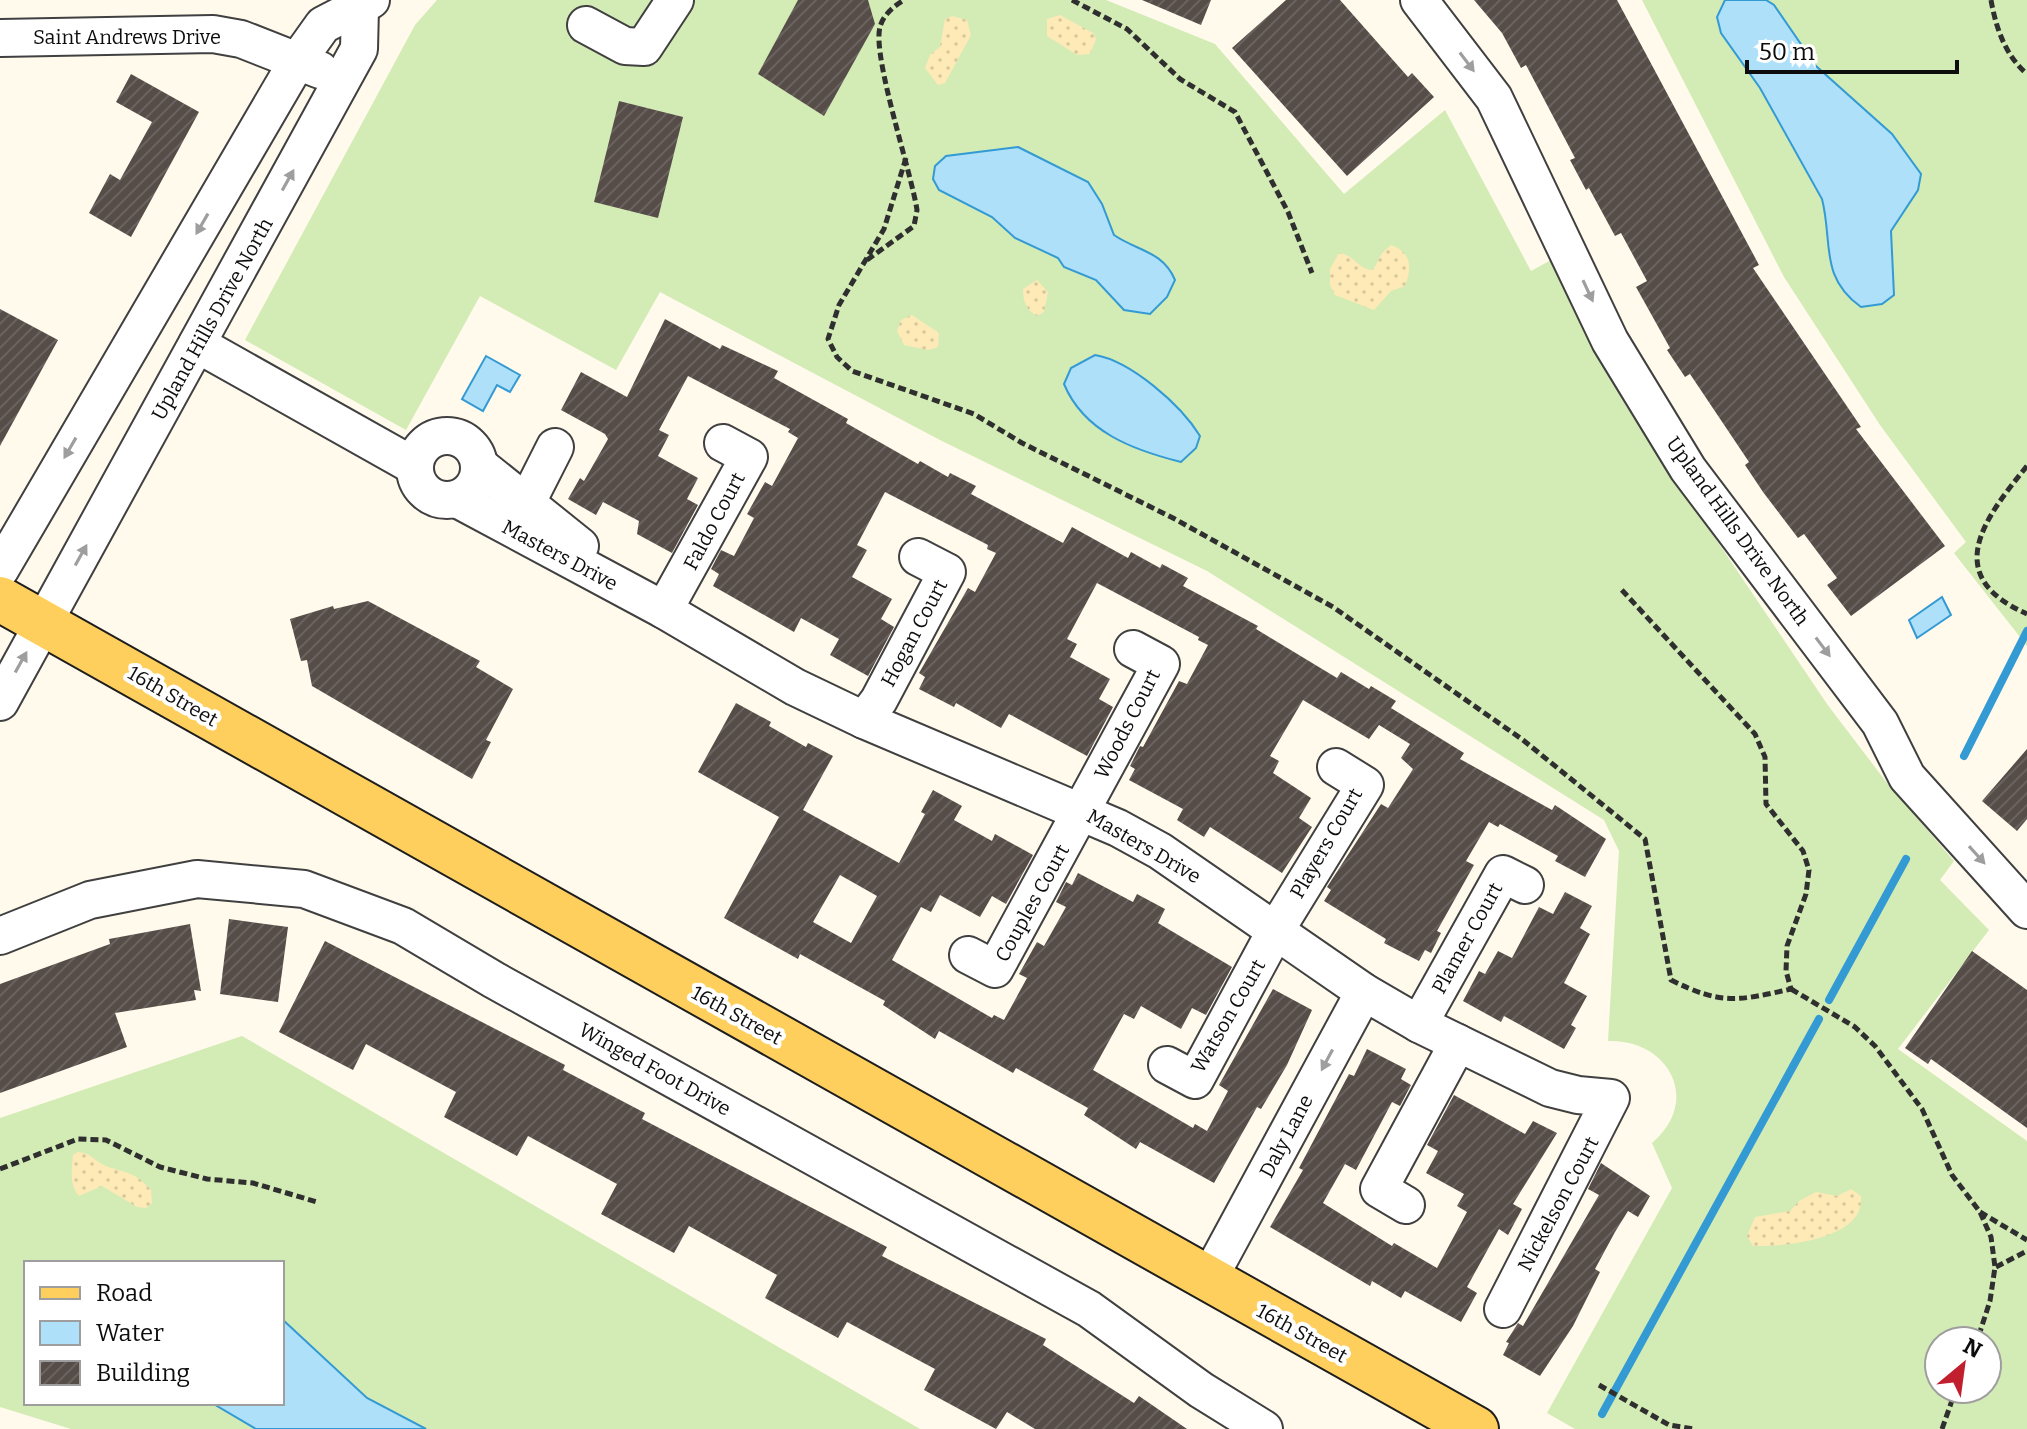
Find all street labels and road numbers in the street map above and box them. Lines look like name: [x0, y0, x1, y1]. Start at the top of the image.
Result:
street label: Saint Andrews Drive: [33, 25, 221, 49]
street label: Upland Hills Drive North: [146, 213, 278, 424]
street label: Upland Hills Drive North: [1661, 432, 1815, 631]
street label: Faldo Court: [678, 468, 750, 574]
street label: Masters Drive: [498, 515, 622, 595]
street label: Hogan Court: [876, 575, 952, 691]
street label: 16th Street: [124, 661, 222, 731]
street label: Woods Court: [1089, 665, 1165, 783]
street label: Players Court: [1285, 784, 1367, 902]
street label: Masters Drive: [1083, 804, 1205, 888]
street label: Couples Court: [990, 840, 1074, 966]
street label: Plamer Court: [1427, 878, 1507, 998]
street label: Watson Court: [1186, 955, 1270, 1077]
street label: 16th Street: [688, 980, 786, 1050]
street label: Winged Foot Drive: [575, 1017, 735, 1121]
street label: Daly Lane: [1254, 1091, 1318, 1181]
street label: Nickelson Court: [1512, 1133, 1604, 1275]
street label: 16th Street: [1253, 1298, 1351, 1368]

